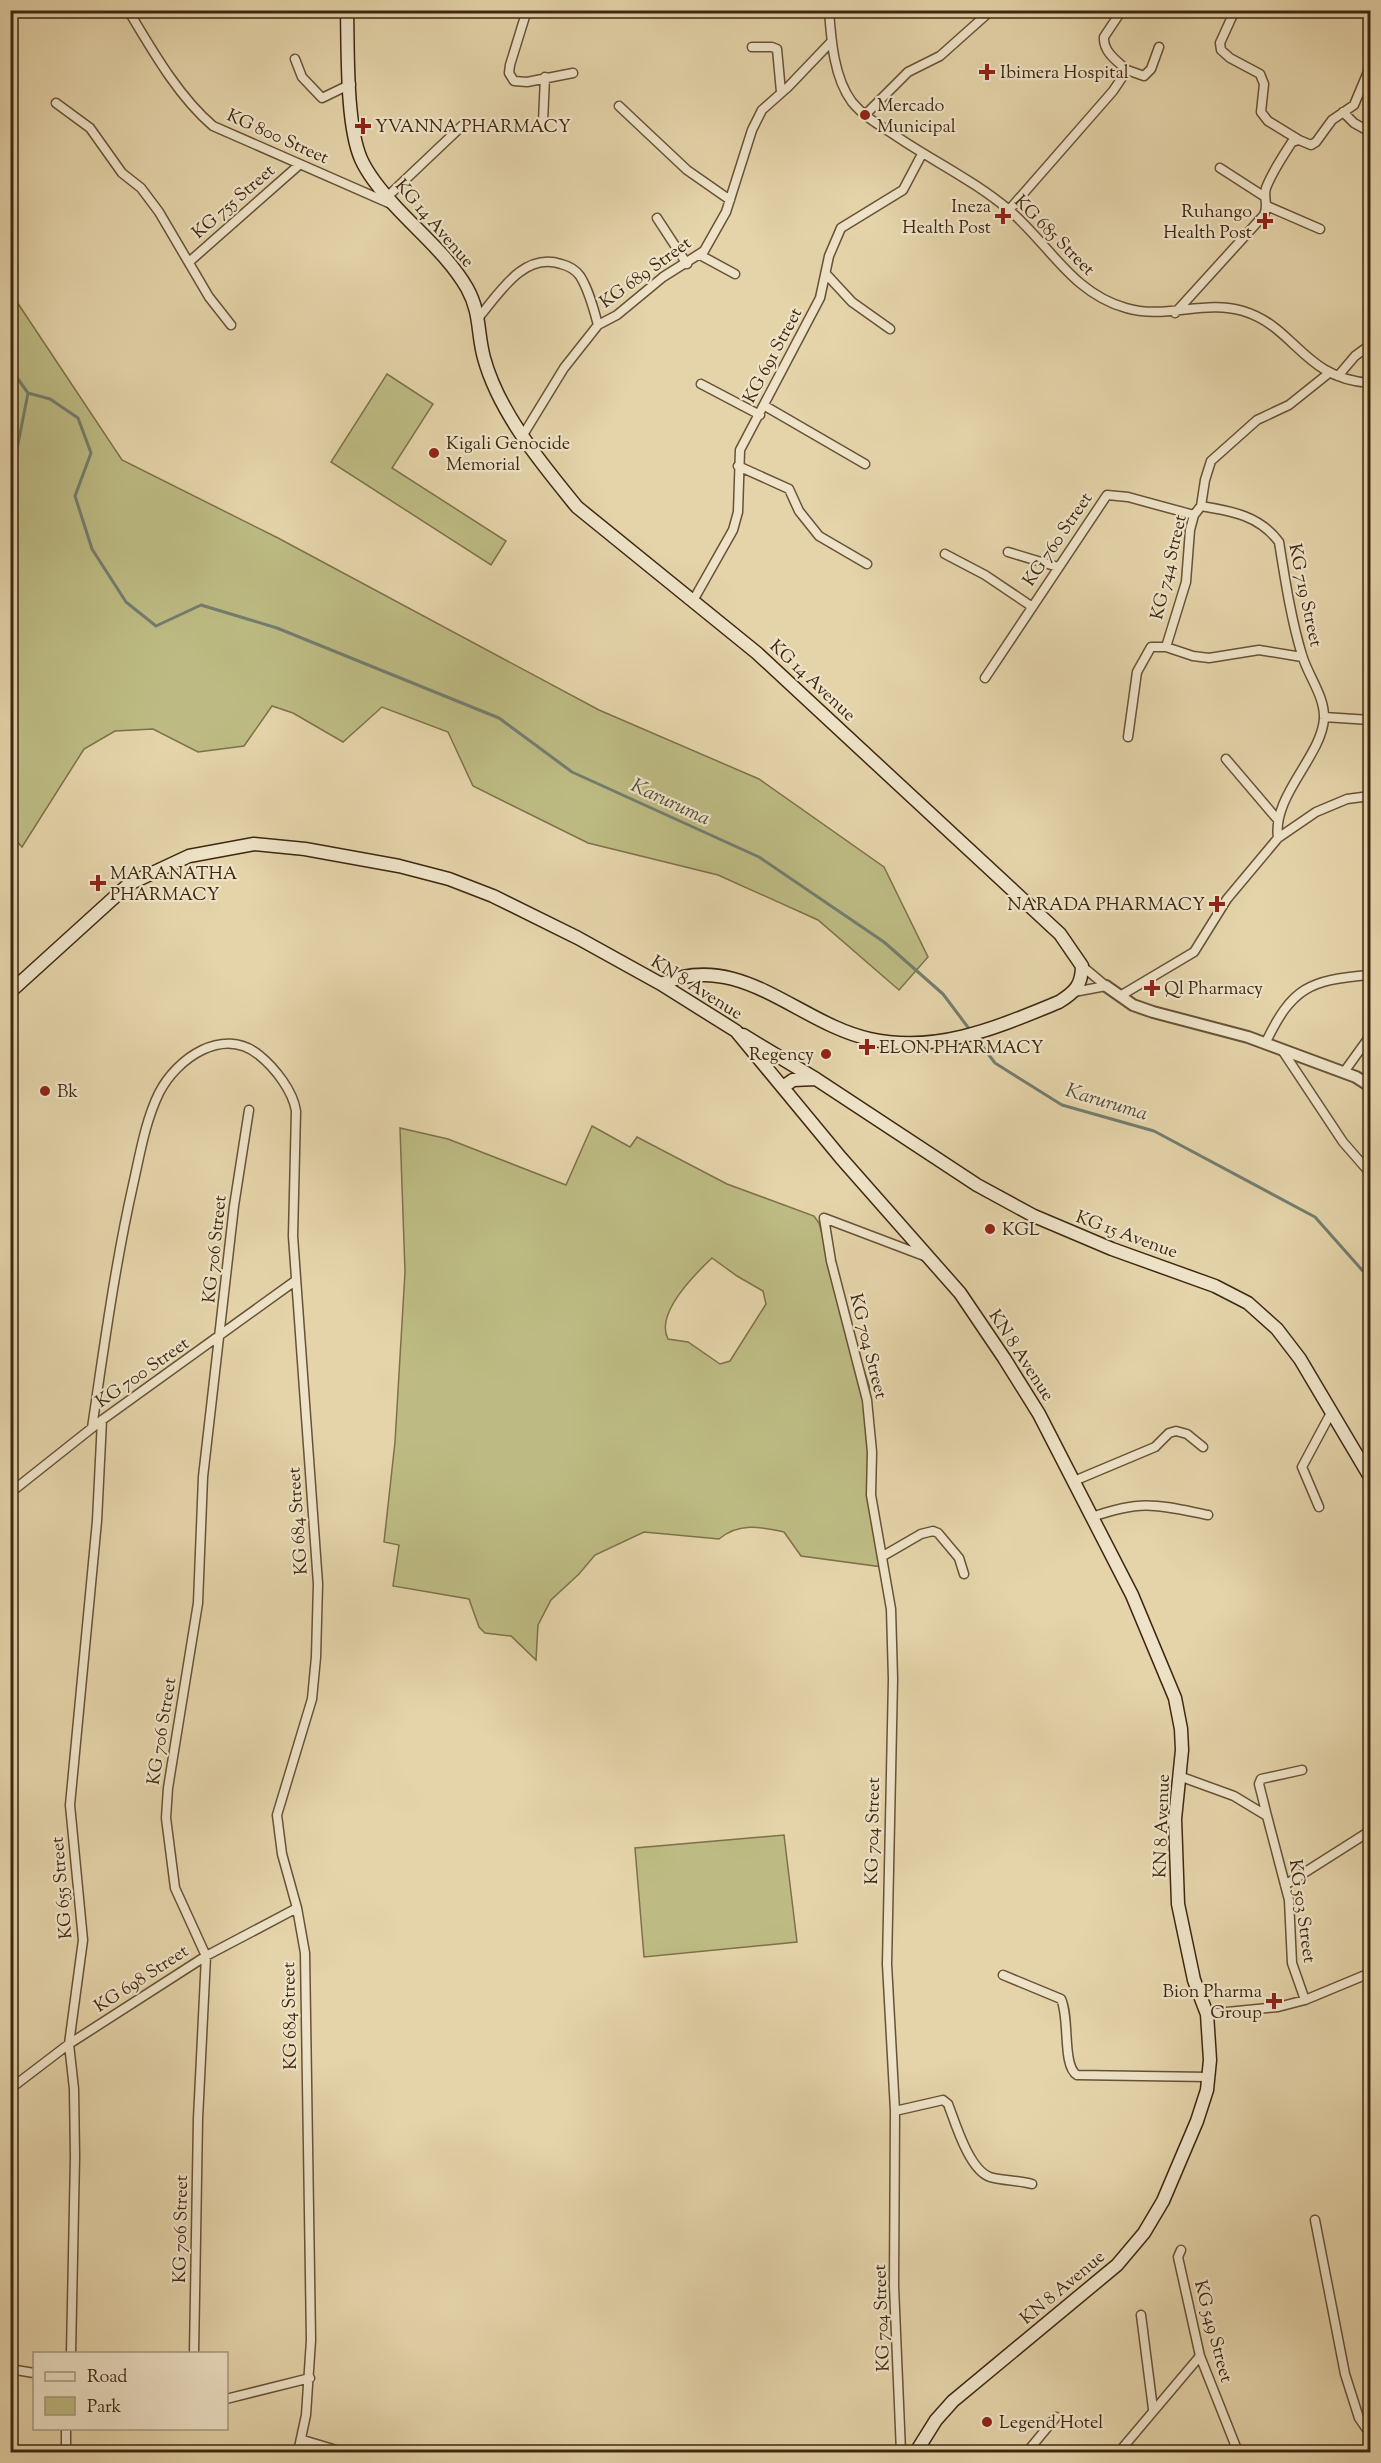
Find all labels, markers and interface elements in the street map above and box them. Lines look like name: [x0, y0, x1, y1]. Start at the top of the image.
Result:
place label: Ibimera Hospital: [1000, 61, 1129, 87]
marker: Ibimera Hospital: [978, 63, 996, 81]
place label: Mercado Municipal: [877, 94, 956, 141]
street label: KG 800 Street: [222, 104, 332, 172]
marker: Mercado Municipal: [858, 108, 872, 122]
place label: YVANNA PHARMACY: [375, 115, 571, 141]
marker: YVANNA PHARMACY: [356, 119, 370, 133]
street label: KG 755 Street: [187, 159, 282, 246]
street label: KG 14 Avenue: [388, 174, 479, 274]
street label: KG 685 Street: [1007, 190, 1100, 283]
place label: Ineza Health Post: [902, 195, 991, 242]
place label: Ruhango Health Post: [1163, 200, 1252, 247]
marker: Ineza Health Post: [996, 209, 1010, 223]
marker: Ruhango Health Post: [1256, 212, 1274, 230]
street label: KG 689 Street: [595, 231, 697, 316]
street label: KG 691 Street: [738, 304, 810, 408]
place label: Kigali Genocide Memorial: [446, 432, 570, 479]
marker: Kigali Genocide Memorial: [427, 446, 441, 460]
street label: KG 760 Street: [1018, 488, 1100, 592]
street label: KG 744 Street: [1145, 512, 1195, 623]
street label: KG 719 Street: [1280, 541, 1328, 649]
street label: KG 14 Avenue: [763, 634, 861, 728]
water label: Karuruma: [625, 772, 714, 834]
place label: MARANATHA PHARMACY: [110, 862, 238, 909]
marker: MARANATHA PHARMACY: [91, 876, 105, 890]
place label: NARADA PHARMACY: [1007, 893, 1205, 919]
marker: NARADA PHARMACY: [1210, 897, 1224, 911]
street label: KN 8 Avenue: [645, 950, 747, 1027]
place label: Ql Pharmacy: [1164, 977, 1263, 1003]
marker: Ql Pharmacy: [1145, 981, 1159, 995]
place label: ELON PHARMACY: [879, 1036, 1044, 1062]
marker: ELON PHARMACY: [860, 1040, 874, 1054]
place label: Regency: [749, 1043, 814, 1069]
marker: Regency: [819, 1047, 833, 1061]
water label: Karuruma: [1062, 1077, 1151, 1130]
place label: Bk: [57, 1080, 78, 1106]
marker: Bk: [38, 1084, 52, 1098]
street label: KG 706 Street: [197, 1194, 235, 1304]
street label: KG 15 Avenue: [1072, 1205, 1181, 1266]
place label: KGL: [1002, 1218, 1040, 1244]
marker: KGL: [983, 1222, 997, 1236]
street label: KG 704 Street: [841, 1291, 893, 1402]
street label: KN 8 Avenue: [981, 1305, 1060, 1407]
street label: KG 700 Street: [91, 1332, 195, 1415]
street label: KG 684 Street: [282, 1466, 316, 1576]
street label: KG 706 Street: [142, 1676, 184, 1787]
street label: KN 8 Avenue: [1148, 1774, 1178, 1879]
street label: KG 704 Street: [860, 1777, 888, 1885]
street label: KG 655 Street: [46, 1836, 80, 1940]
street label: KG 503 Street: [1281, 1858, 1321, 1965]
street label: KG 698 Street: [90, 1939, 194, 2020]
street label: KG 684 Street: [277, 1962, 305, 2070]
place label: Bion Pharma Group: [1163, 1980, 1262, 2027]
marker: Bion Pharma Group: [1267, 1994, 1281, 2008]
street label: KG 706 Street: [168, 2175, 196, 2283]
street label: KN 8 Avenue: [1015, 2245, 1112, 2332]
street label: KG 704 Street: [868, 2264, 898, 2372]
street label: KG 549 Street: [1186, 2277, 1238, 2386]
legend: [33, 2352, 228, 2430]
text: Road: [87, 2365, 127, 2391]
text: Park: [87, 2395, 122, 2421]
place label: Legend Hotel: [999, 2411, 1103, 2437]
marker: Legend Hotel: [980, 2415, 994, 2429]

